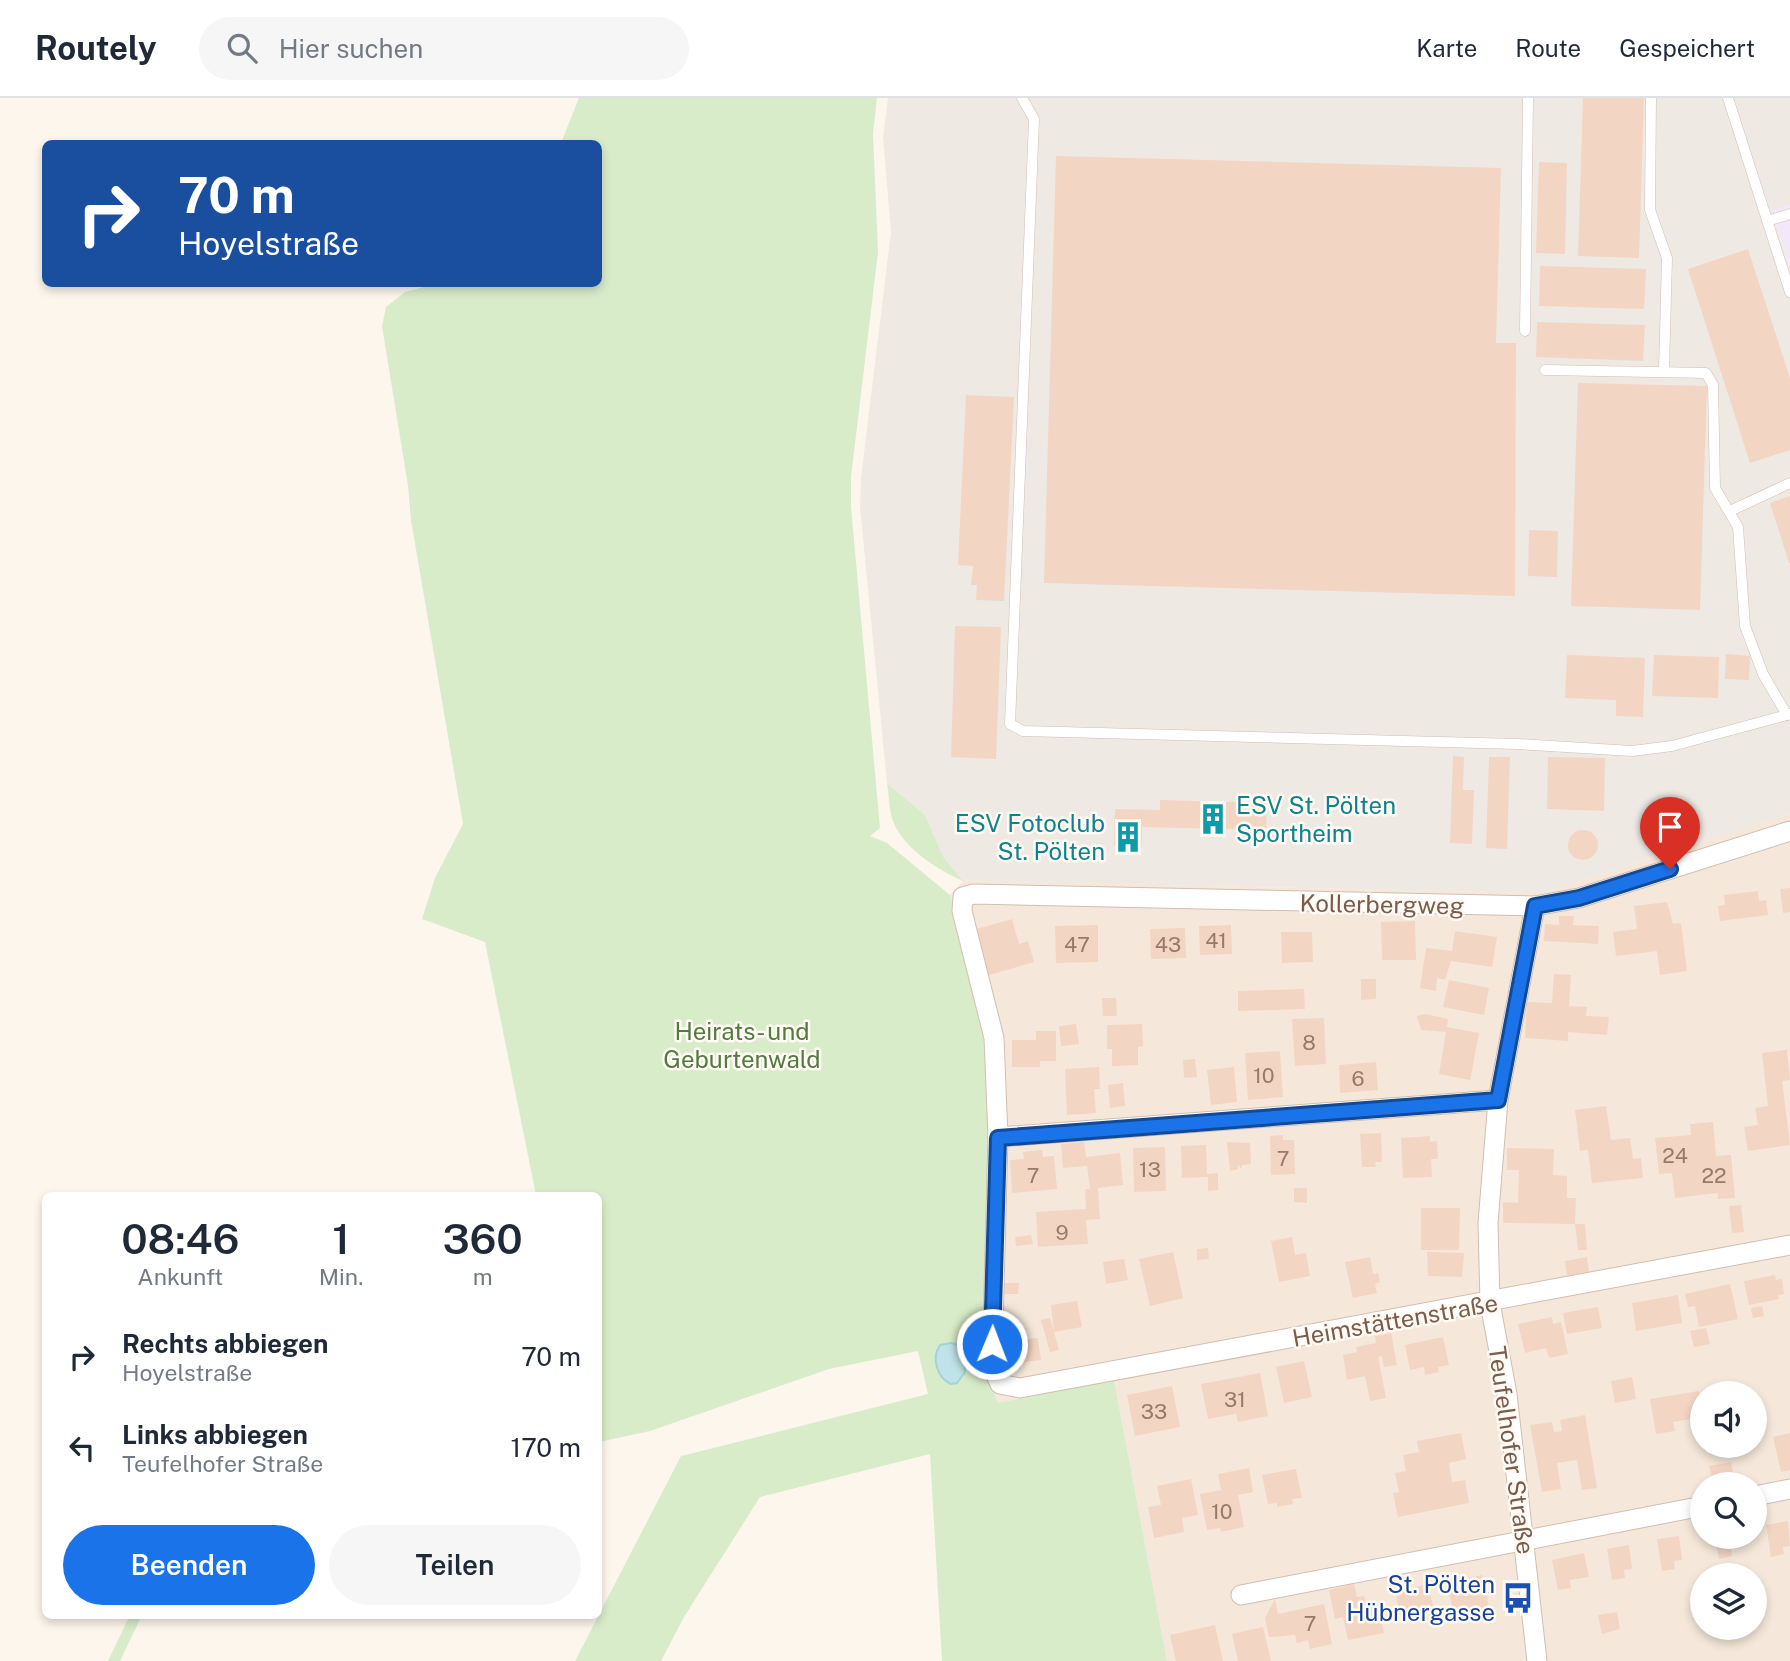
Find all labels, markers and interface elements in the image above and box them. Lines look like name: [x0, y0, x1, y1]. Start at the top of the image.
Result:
search box: [199, 17, 689, 80]
text: Routely: [35, 29, 157, 67]
icon: search: [223, 29, 261, 67]
text: Hier suchen: [279, 33, 423, 64]
text: Karte: [1416, 34, 1477, 62]
text: Route: [1515, 34, 1581, 62]
text: Gespeichert: [1619, 34, 1755, 62]
text: 70 m: [178, 166, 295, 224]
icon: right: [63, 168, 154, 259]
text: Hoyelstraße: [178, 225, 359, 262]
place label: ESV St. Pölten Sportheim: [1236, 791, 1396, 847]
pin: [1640, 797, 1700, 869]
building icon: ESV St. Pölten Sportheim: [1196, 802, 1230, 836]
icon: arrive: [1651, 808, 1689, 846]
place label: ESV Fotoclub St. Pölten: [955, 809, 1105, 865]
building icon: ESV Fotoclub St. Pölten: [1111, 820, 1145, 854]
street label: Kollerbergweg: [1299, 889, 1465, 919]
house number: 41: [1205, 928, 1227, 953]
house number: 47: [1064, 932, 1090, 957]
house number: 43: [1155, 932, 1181, 957]
park label: Heirats- und Geburtenwald: [663, 1017, 821, 1073]
house number: 8: [1302, 1030, 1316, 1055]
house number: 10: [1253, 1063, 1275, 1088]
house number: 6: [1351, 1066, 1365, 1091]
house number: 24: [1662, 1143, 1688, 1168]
house number: 7: [1277, 1146, 1289, 1171]
house number: 13: [1139, 1157, 1161, 1182]
house number: 7: [1027, 1163, 1039, 1188]
house number: 22: [1701, 1163, 1727, 1188]
text: 08:46: [121, 1214, 239, 1263]
text: 1: [332, 1214, 350, 1263]
text: 360: [442, 1214, 523, 1263]
house number: 9: [1055, 1220, 1069, 1245]
text: Ankunft: [137, 1263, 223, 1290]
text: Min.: [319, 1263, 363, 1290]
text: m: [473, 1263, 493, 1290]
street label: Heimstättenstraße: [1290, 1288, 1500, 1352]
position arrow: [955, 1307, 1029, 1381]
text: Rechts abbiegen: [122, 1328, 328, 1359]
icon: right: [63, 1338, 101, 1376]
text: 70 m: [521, 1341, 581, 1372]
street label: Teufelhofer Straße: [1484, 1344, 1540, 1556]
text: Hoyelstraße: [122, 1359, 252, 1386]
map controls: [1690, 1381, 1767, 1640]
button: sound: [1690, 1381, 1767, 1458]
house number: 31: [1224, 1387, 1246, 1412]
house number: 33: [1141, 1399, 1167, 1424]
text: Links abbiegen: [122, 1419, 308, 1450]
icon: left: [63, 1429, 101, 1467]
text: 170 m: [511, 1432, 581, 1463]
text: Teufelhofer Straße: [122, 1450, 323, 1477]
button: search: [1690, 1472, 1767, 1549]
house number: 10: [1211, 1499, 1233, 1524]
button: Beenden: [63, 1525, 315, 1605]
button: Teilen: [329, 1525, 581, 1605]
button: layers: [1690, 1563, 1767, 1640]
place label: St. Pölten Hübnergasse: [1346, 1570, 1495, 1626]
bus stop icon: St. Pölten Hübnergasse: [1501, 1581, 1535, 1615]
house number: 7: [1304, 1611, 1316, 1636]

